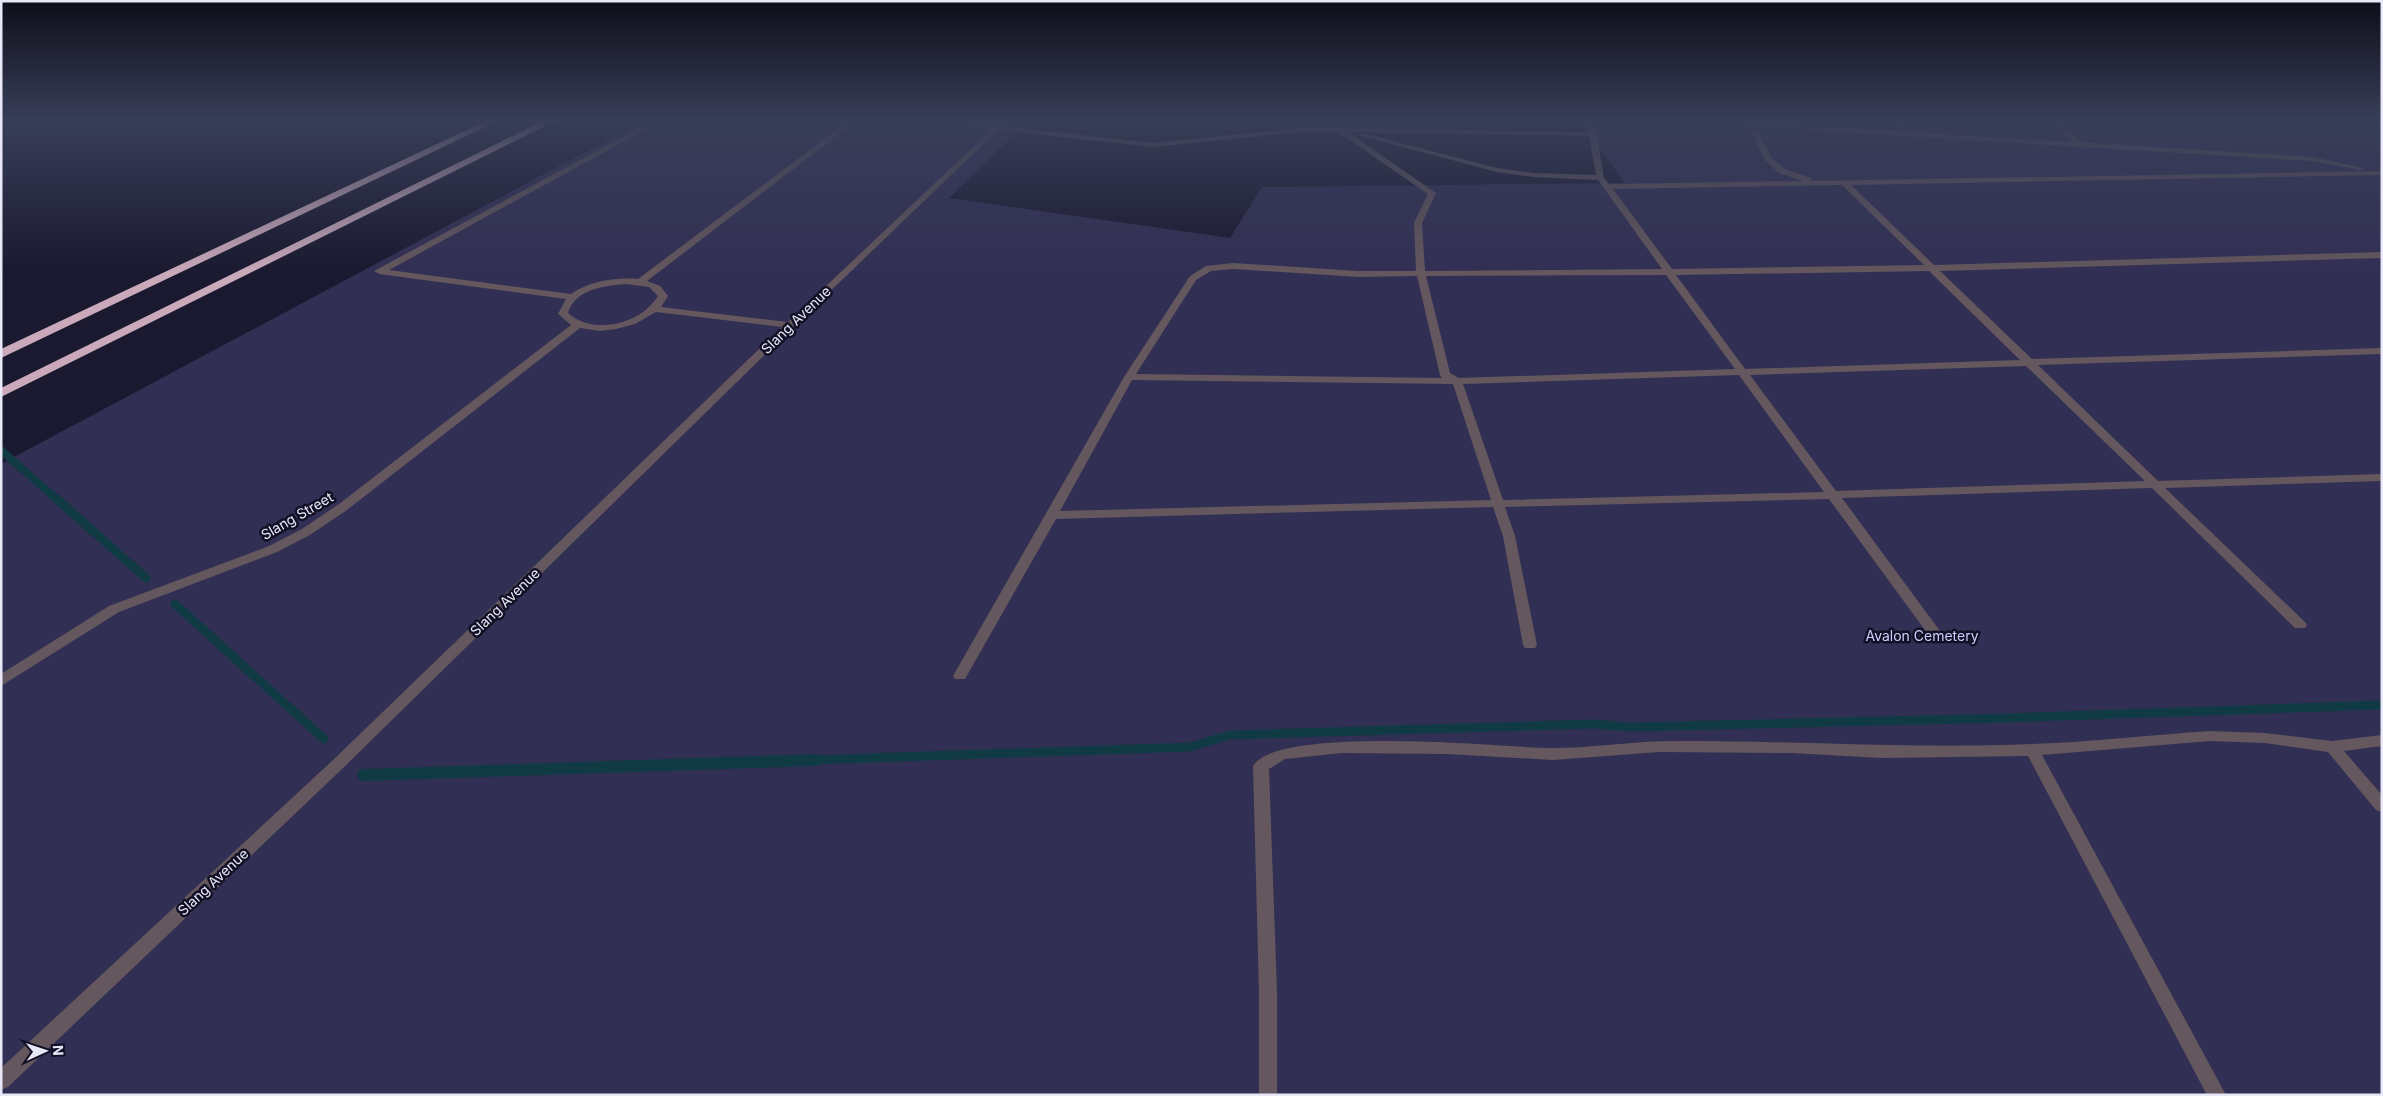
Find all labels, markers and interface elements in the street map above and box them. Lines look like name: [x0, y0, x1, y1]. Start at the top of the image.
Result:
street label: Slang Avenue: [757, 282, 834, 357]
street label: Slang Street: [258, 488, 336, 543]
street label: Slang Avenue: [466, 564, 543, 639]
park label: Avalon Cemetery: [1865, 627, 1979, 644]
street label: Slang Avenue: [174, 845, 251, 919]
north arrow: [20, 1026, 70, 1076]
text: N: [50, 1045, 67, 1056]

